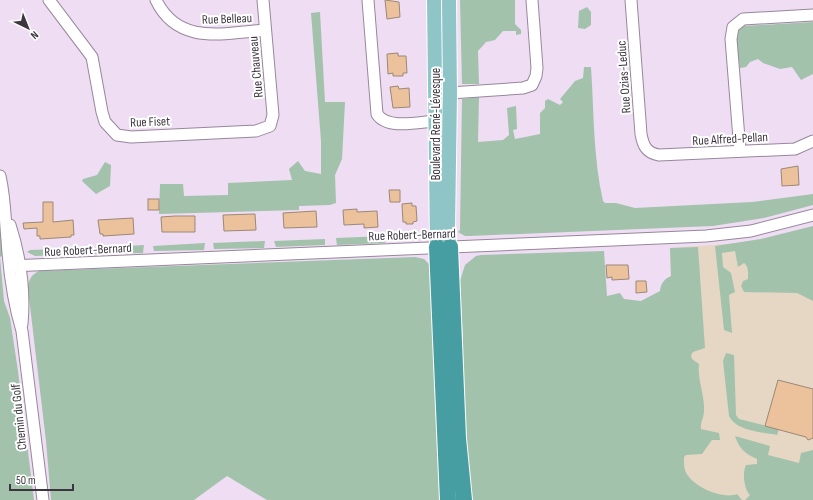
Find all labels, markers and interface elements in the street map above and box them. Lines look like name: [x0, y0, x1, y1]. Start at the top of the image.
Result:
north arrow: [8, 8, 48, 48]
street label: Rue Belleau: [202, 10, 252, 28]
text: N: [28, 28, 41, 42]
street label: Rue Chauveau: [245, 36, 267, 98]
street label: Rue Ozias-Leduc: [613, 40, 635, 114]
street label: Boulevard René-Lévesque: [428, 68, 444, 180]
street label: Rue Fiset: [130, 113, 170, 131]
street label: Rue Alfred-Pellan: [692, 129, 768, 149]
street label: Rue Robert-Bernard: [368, 225, 456, 245]
street label: Rue Robert-Bernard: [44, 240, 132, 260]
street label: Chemin du Golf: [8, 383, 30, 451]
scale bar: [10, 466, 73, 492]
text: 50 m: [16, 473, 36, 488]

